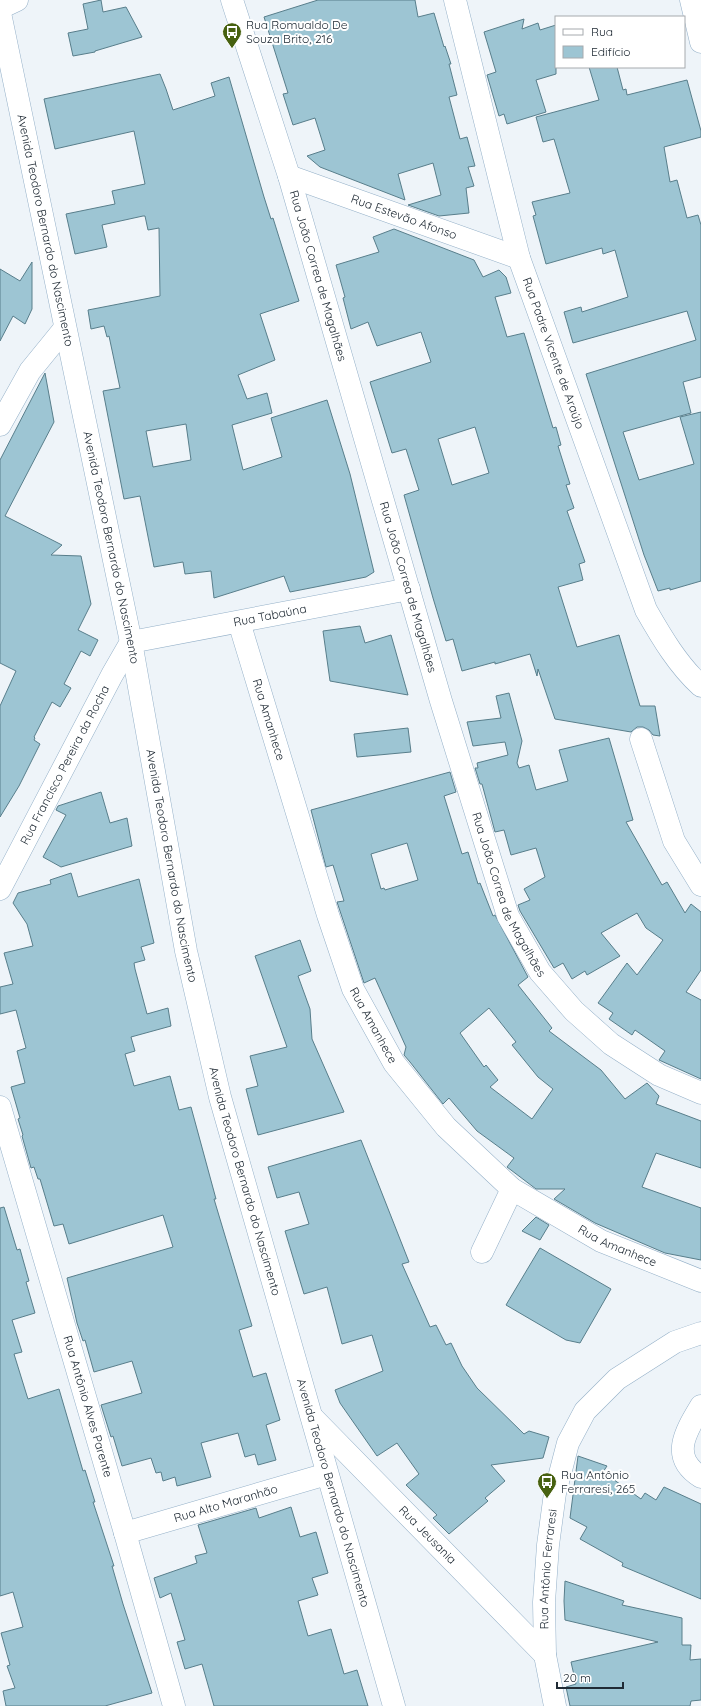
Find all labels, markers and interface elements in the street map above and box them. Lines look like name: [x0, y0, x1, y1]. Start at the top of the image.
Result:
legend: [555, 16, 685, 68]
place label: Rua Romualdo De Souza Brito, 216: [246, 17, 348, 46]
bus stop icon: Rua Romualdo De Souza Brito, 216: [221, 21, 243, 49]
text: Rua: [591, 24, 613, 39]
text: Edifício: [591, 44, 631, 59]
street label: Avenida Teodoro Bernardo do Nascimento: [14, 113, 77, 348]
street label: Rua João Correa de Magalhães: [287, 189, 350, 363]
street label: Rua Estevão Afonso: [349, 191, 459, 242]
street label: Rua Padre Vicente de Araújo: [520, 275, 588, 431]
street label: Avenida Teodoro Bernardo do Nascimento: [80, 430, 143, 665]
street label: Rua João Correa de Magalhães: [377, 500, 440, 675]
street label: Rua Tabaúna: [232, 601, 308, 629]
street label: Rua Amanhece: [250, 677, 289, 762]
street label: Rua Francisco Pereira da Rocha: [17, 682, 112, 847]
street label: Avenida Teodoro Bernardo do Nascimento: [143, 748, 201, 984]
street label: Rua João Correa de Magalhães: [469, 810, 549, 980]
street label: Rua Amanhece: [347, 984, 401, 1066]
street label: Avenida Teodoro Bernardo do Nascimento: [206, 1065, 284, 1297]
street label: Rua Amanhece: [575, 1221, 659, 1270]
street label: Rua Antônio Alves Parente: [60, 1334, 116, 1479]
street label: Avenida Teodoro Bernardo do Nascimento: [294, 1377, 373, 1609]
place label: Rua Antônio Ferraresi, 265: [561, 1467, 635, 1496]
bus stop icon: Rua Antônio Ferraresi, 265: [536, 1471, 558, 1499]
street label: Rua Alto Maranhão: [172, 1481, 279, 1525]
street label: Rua Jeusania: [396, 1502, 460, 1567]
street label: Rua Antônio Ferraresi: [536, 1508, 560, 1629]
scale bar: [557, 1664, 623, 1690]
text: 20 m: [563, 1670, 591, 1685]

